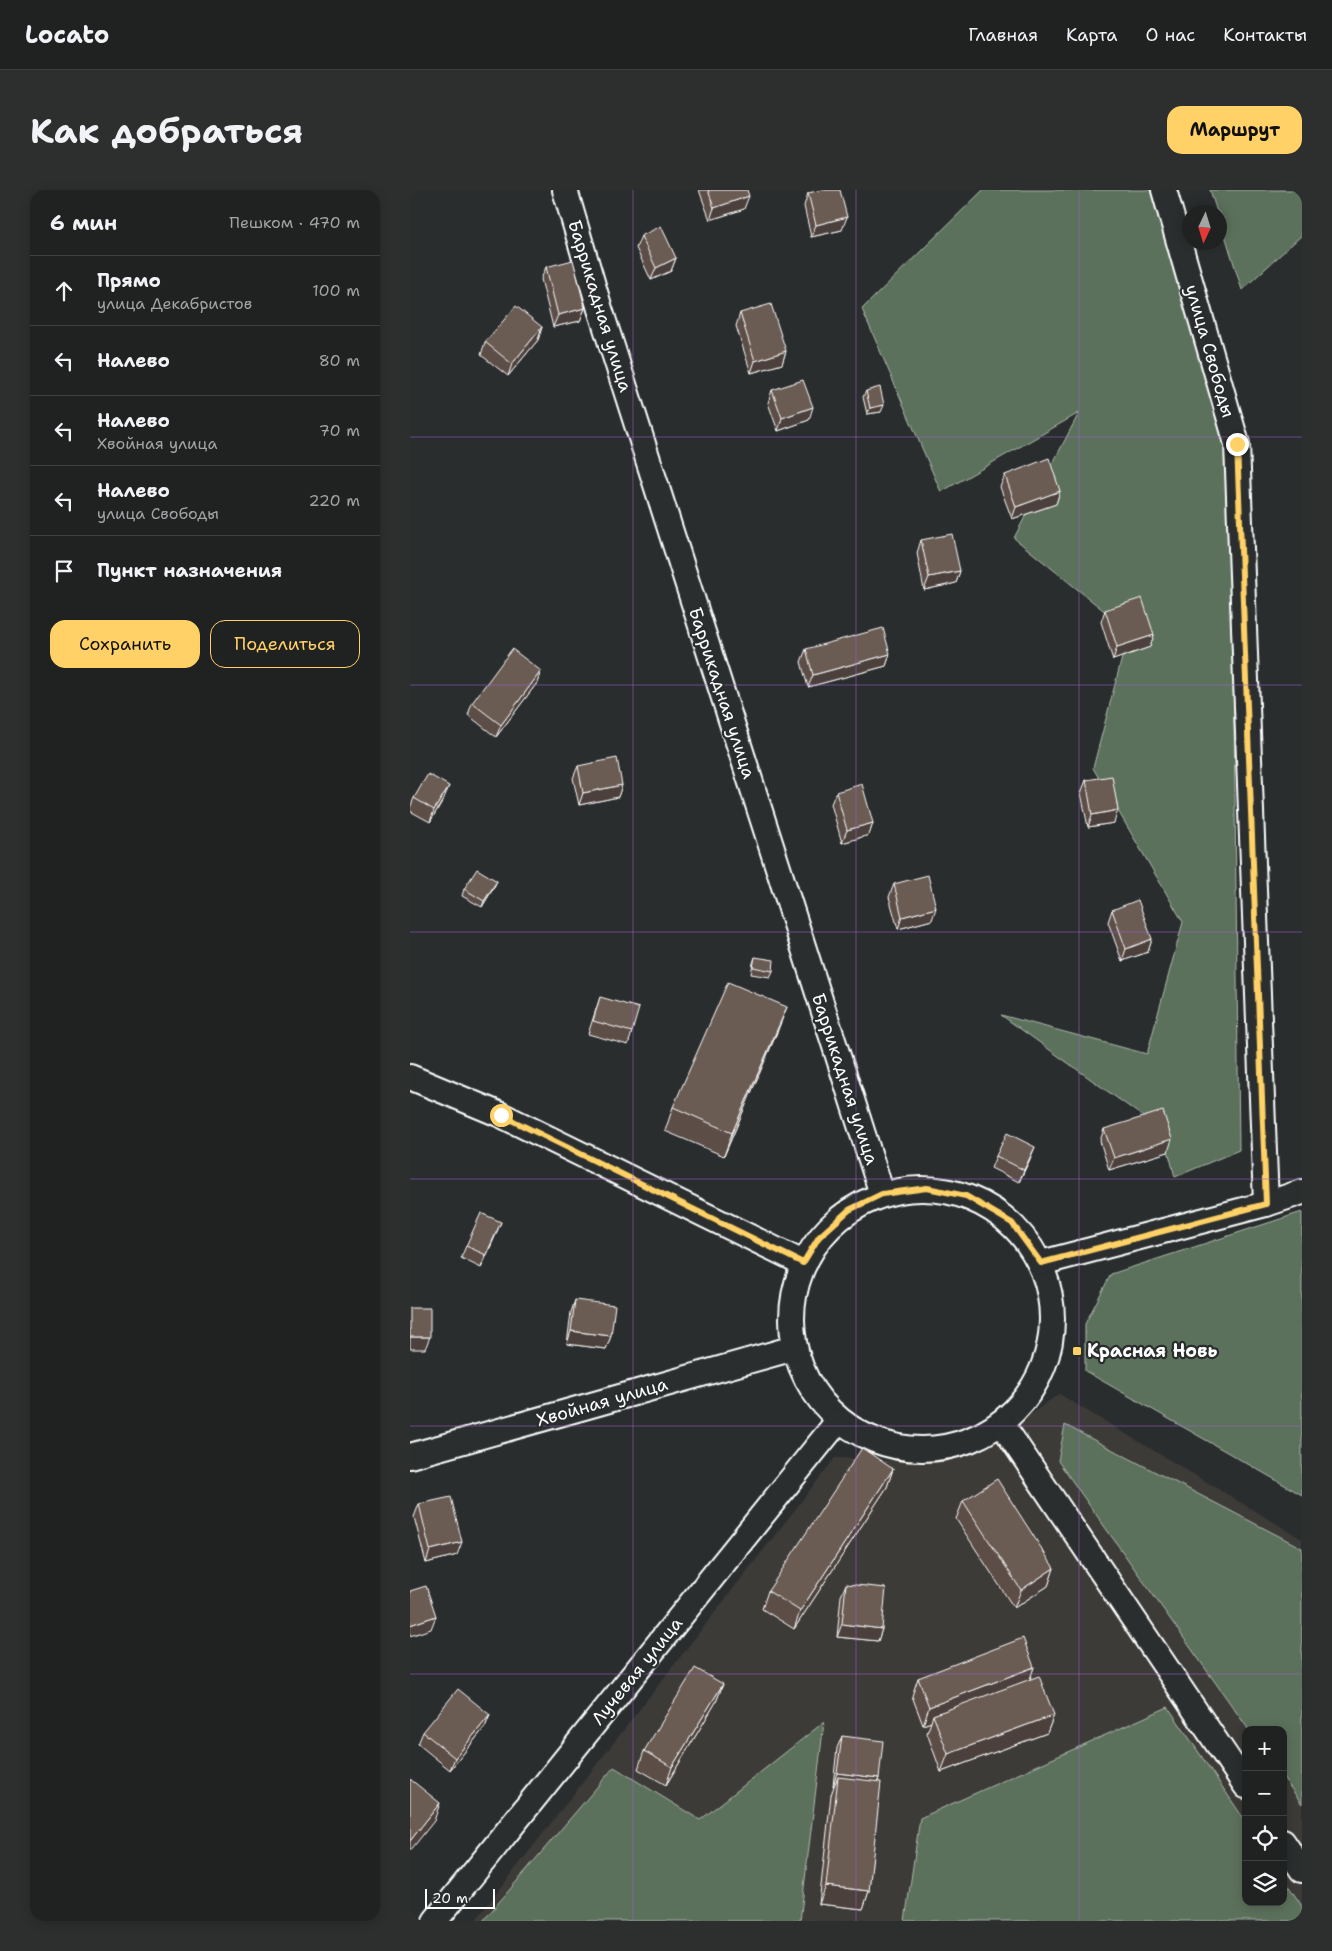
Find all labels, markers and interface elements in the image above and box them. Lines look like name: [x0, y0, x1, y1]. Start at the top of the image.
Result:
text: Locato: [25, 19, 109, 51]
text: Главная: [968, 23, 1038, 47]
text: Карта: [1066, 23, 1118, 47]
text: О нас: [1146, 23, 1195, 47]
text: Контакты: [1223, 23, 1307, 47]
button: Маршрут: [1167, 106, 1302, 154]
text: Как добраться: [30, 107, 303, 154]
north arrow: [1182, 205, 1227, 250]
text: 6 мин: [50, 209, 117, 237]
text: Пешком · 470 m: [229, 212, 360, 233]
street label: Баррикадная улица: [562, 217, 638, 395]
text: Прямо: [97, 268, 161, 293]
icon: ahead: [50, 277, 78, 305]
text: 100 m: [312, 280, 360, 301]
street label: улица Свободы: [1180, 282, 1240, 420]
text: улица Декабристов: [97, 293, 252, 314]
icon: left: [50, 347, 78, 375]
text: Налево: [97, 348, 170, 373]
text: 80 m: [319, 350, 360, 371]
text: Налево: [97, 408, 170, 433]
icon: left: [50, 417, 78, 445]
text: 70 m: [319, 420, 360, 441]
text: Хвойная улица: [97, 433, 217, 454]
route end: [1226, 433, 1249, 456]
text: Налево: [97, 478, 170, 503]
icon: left: [50, 487, 78, 515]
text: 220 m: [308, 490, 360, 511]
text: улица Свободы: [97, 503, 219, 524]
icon: arrive: [50, 557, 78, 585]
text: Пункт назначения: [97, 558, 282, 583]
street label: Баррикадная улица: [683, 604, 761, 782]
button: Сохранить: [50, 620, 200, 668]
button: Поделиться: [210, 620, 360, 668]
street label: Баррикадная улица: [806, 990, 884, 1168]
route start: [490, 1104, 513, 1127]
place label: Красная Новь: [1087, 1339, 1217, 1363]
marker: Красная Новь: [1071, 1345, 1083, 1357]
street label: Хвойная улица: [534, 1372, 670, 1432]
street label: Лучевая улица: [586, 1612, 688, 1730]
map controls: [1242, 1726, 1287, 1906]
button: +: [1242, 1726, 1287, 1771]
button: −: [1242, 1771, 1287, 1816]
button: locate: [1242, 1816, 1287, 1861]
button: layers: [1242, 1861, 1287, 1906]
scale bar: [425, 1886, 495, 1909]
text: 20 m: [432, 1889, 468, 1907]

